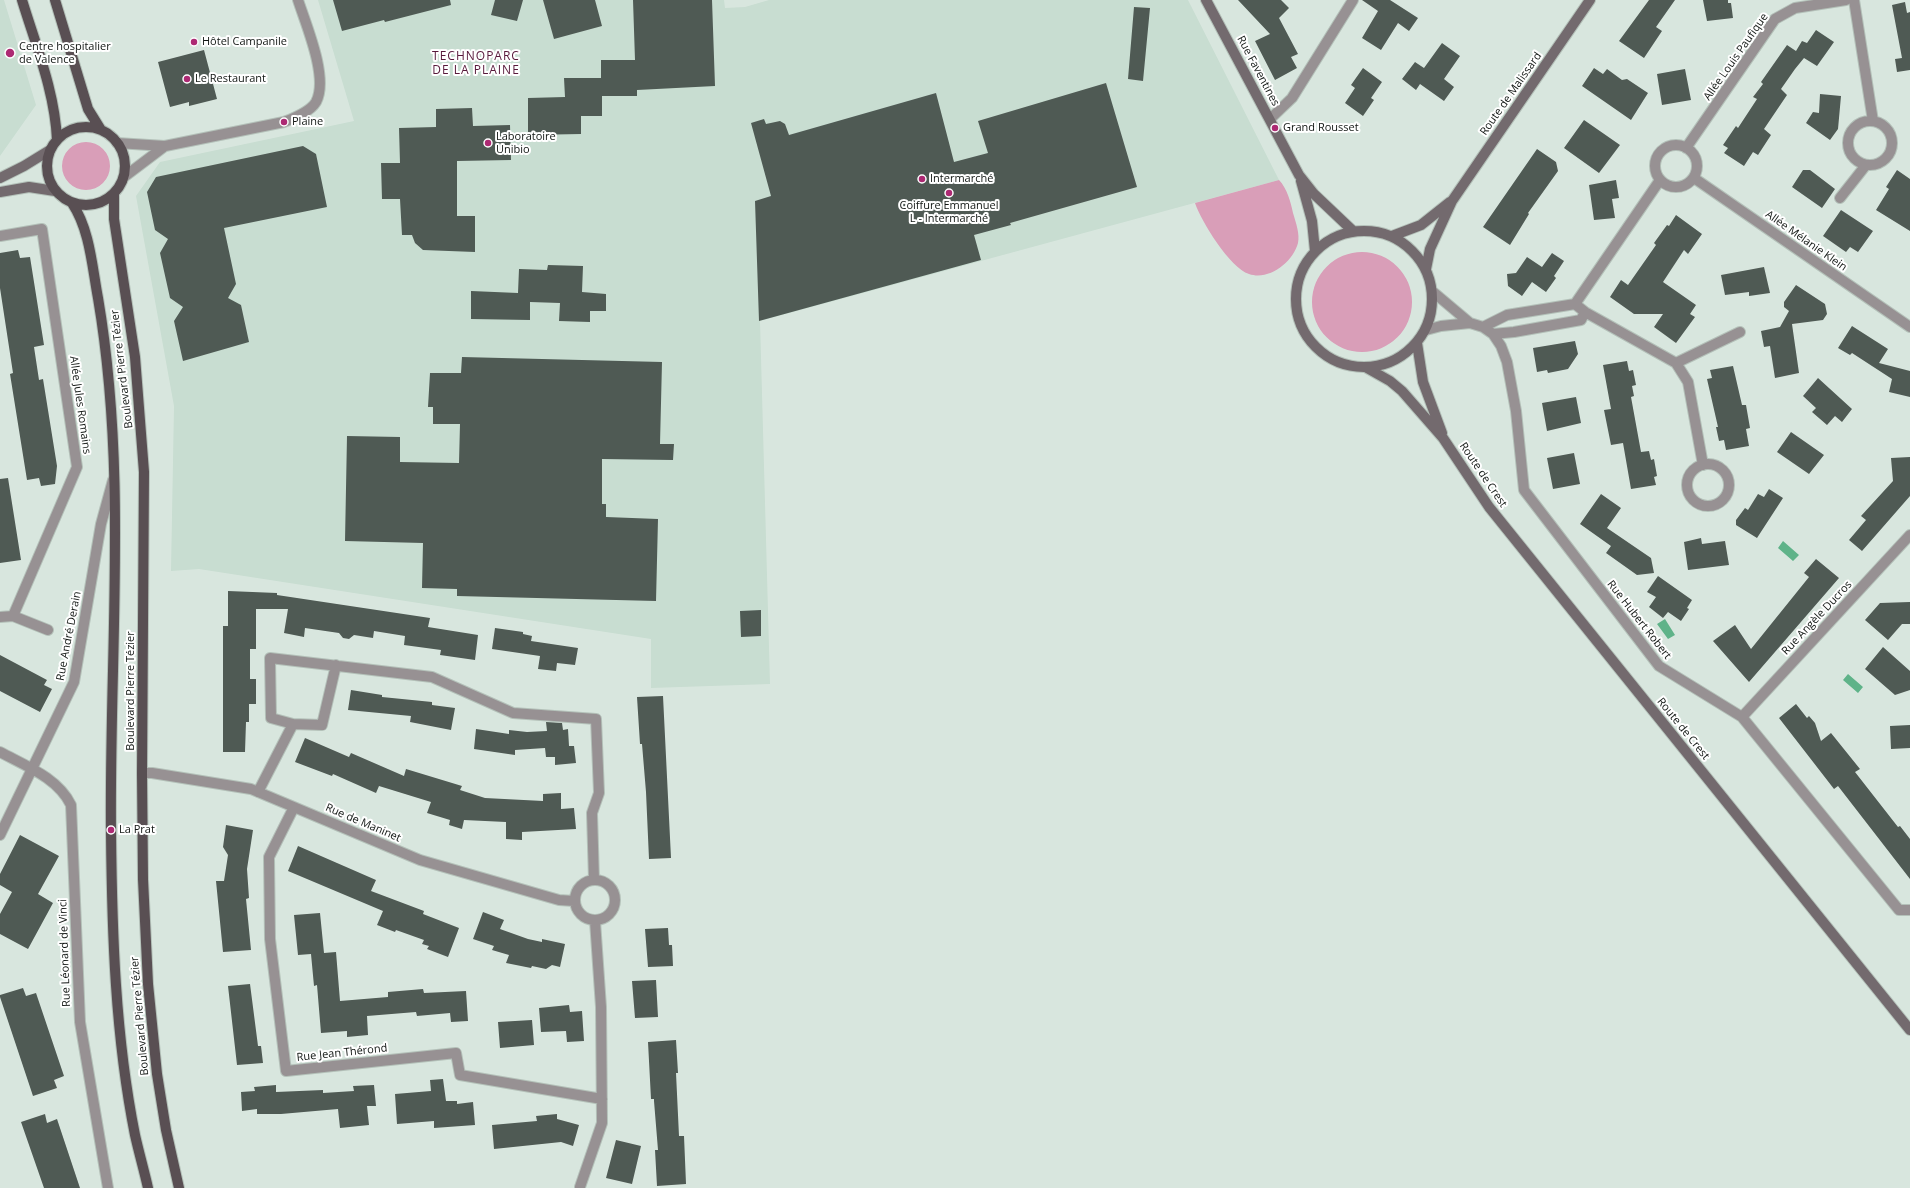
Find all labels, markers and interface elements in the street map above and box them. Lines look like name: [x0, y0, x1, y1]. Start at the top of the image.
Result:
street label: Allée Louis Paufique: [1701, 11, 1771, 103]
street label: Rue Faventines: [1234, 34, 1282, 108]
place label: Hôtel Campanile: [202, 35, 287, 49]
marker: Hôtel Campanile: [189, 37, 199, 47]
place label: Centre hospitalier de Valence: [19, 40, 111, 66]
marker: Centre hospitalier de Valence: [4, 47, 16, 59]
district label: TECHNOPARC DE LA PLAINE: [432, 50, 520, 78]
street label: Route de Malissard: [1477, 50, 1545, 138]
place label: Le Restaurant: [195, 72, 266, 86]
marker: Le Restaurant: [182, 74, 192, 84]
place label: Plaine: [292, 115, 323, 129]
marker: Plaine: [279, 117, 289, 127]
place label: Grand Rousset: [1283, 121, 1359, 135]
marker: Grand Rousset: [1270, 123, 1280, 133]
place label: Laboratoire Unibio: [496, 130, 556, 156]
marker: Laboratoire Unibio: [483, 138, 493, 148]
place label: Intermarché: [930, 172, 993, 186]
marker: Intermarché: [917, 174, 927, 184]
marker: Coiffure Emmanuel L - Intermarché: [944, 188, 954, 198]
place label: Coiffure Emmanuel L - Intermarché: [899, 199, 999, 225]
street label: Allée Mélanie Klein: [1763, 208, 1849, 274]
street label: Boulevard Pierre Tézier: [108, 309, 136, 429]
street label: Allée Jules Romains: [67, 355, 93, 455]
street label: Route de Crest: [1456, 440, 1510, 510]
street label: Rue Hubert Robert: [1604, 578, 1674, 662]
street label: Rue Angèle Ducros: [1779, 578, 1855, 658]
street label: Rue André Derain: [54, 590, 84, 682]
street label: Boulevard Pierre Tézier: [124, 631, 138, 751]
street label: Route de Crest: [1654, 695, 1712, 763]
street label: Rue de Maninet: [323, 801, 403, 845]
place label: La Prat: [119, 823, 155, 837]
marker: La Prat: [106, 825, 116, 835]
street label: Rue Léonard de Vinci: [57, 899, 73, 1007]
street label: Boulevard Pierre Tézier: [128, 956, 152, 1076]
street label: Rue Jean Thérond: [296, 1042, 388, 1064]

